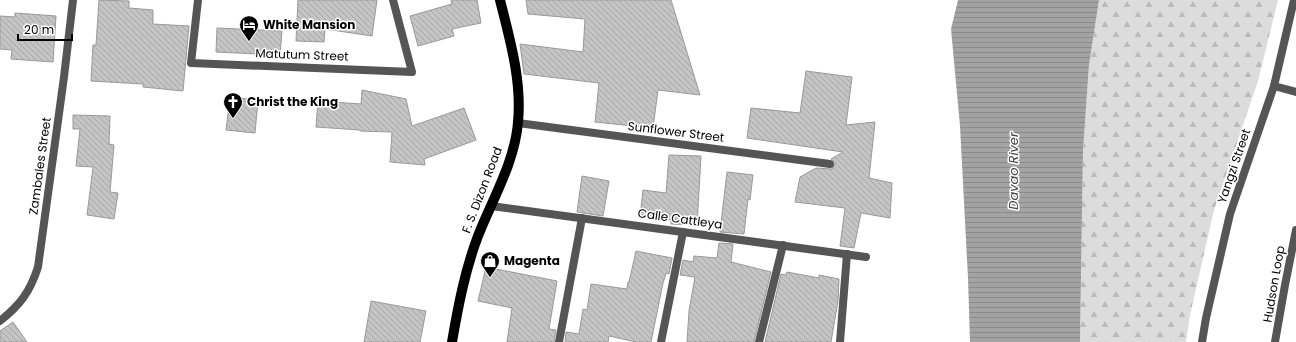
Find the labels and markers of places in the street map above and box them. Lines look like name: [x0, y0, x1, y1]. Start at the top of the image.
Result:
hotel icon: White Mansion: [238, 14, 260, 42]
place label: White Mansion: [263, 16, 355, 33]
church icon: Christ the King: [222, 91, 244, 119]
place label: Christ the King: [247, 93, 338, 110]
shop icon: Magenta: [479, 250, 501, 278]
place label: Magenta: [504, 252, 560, 269]

